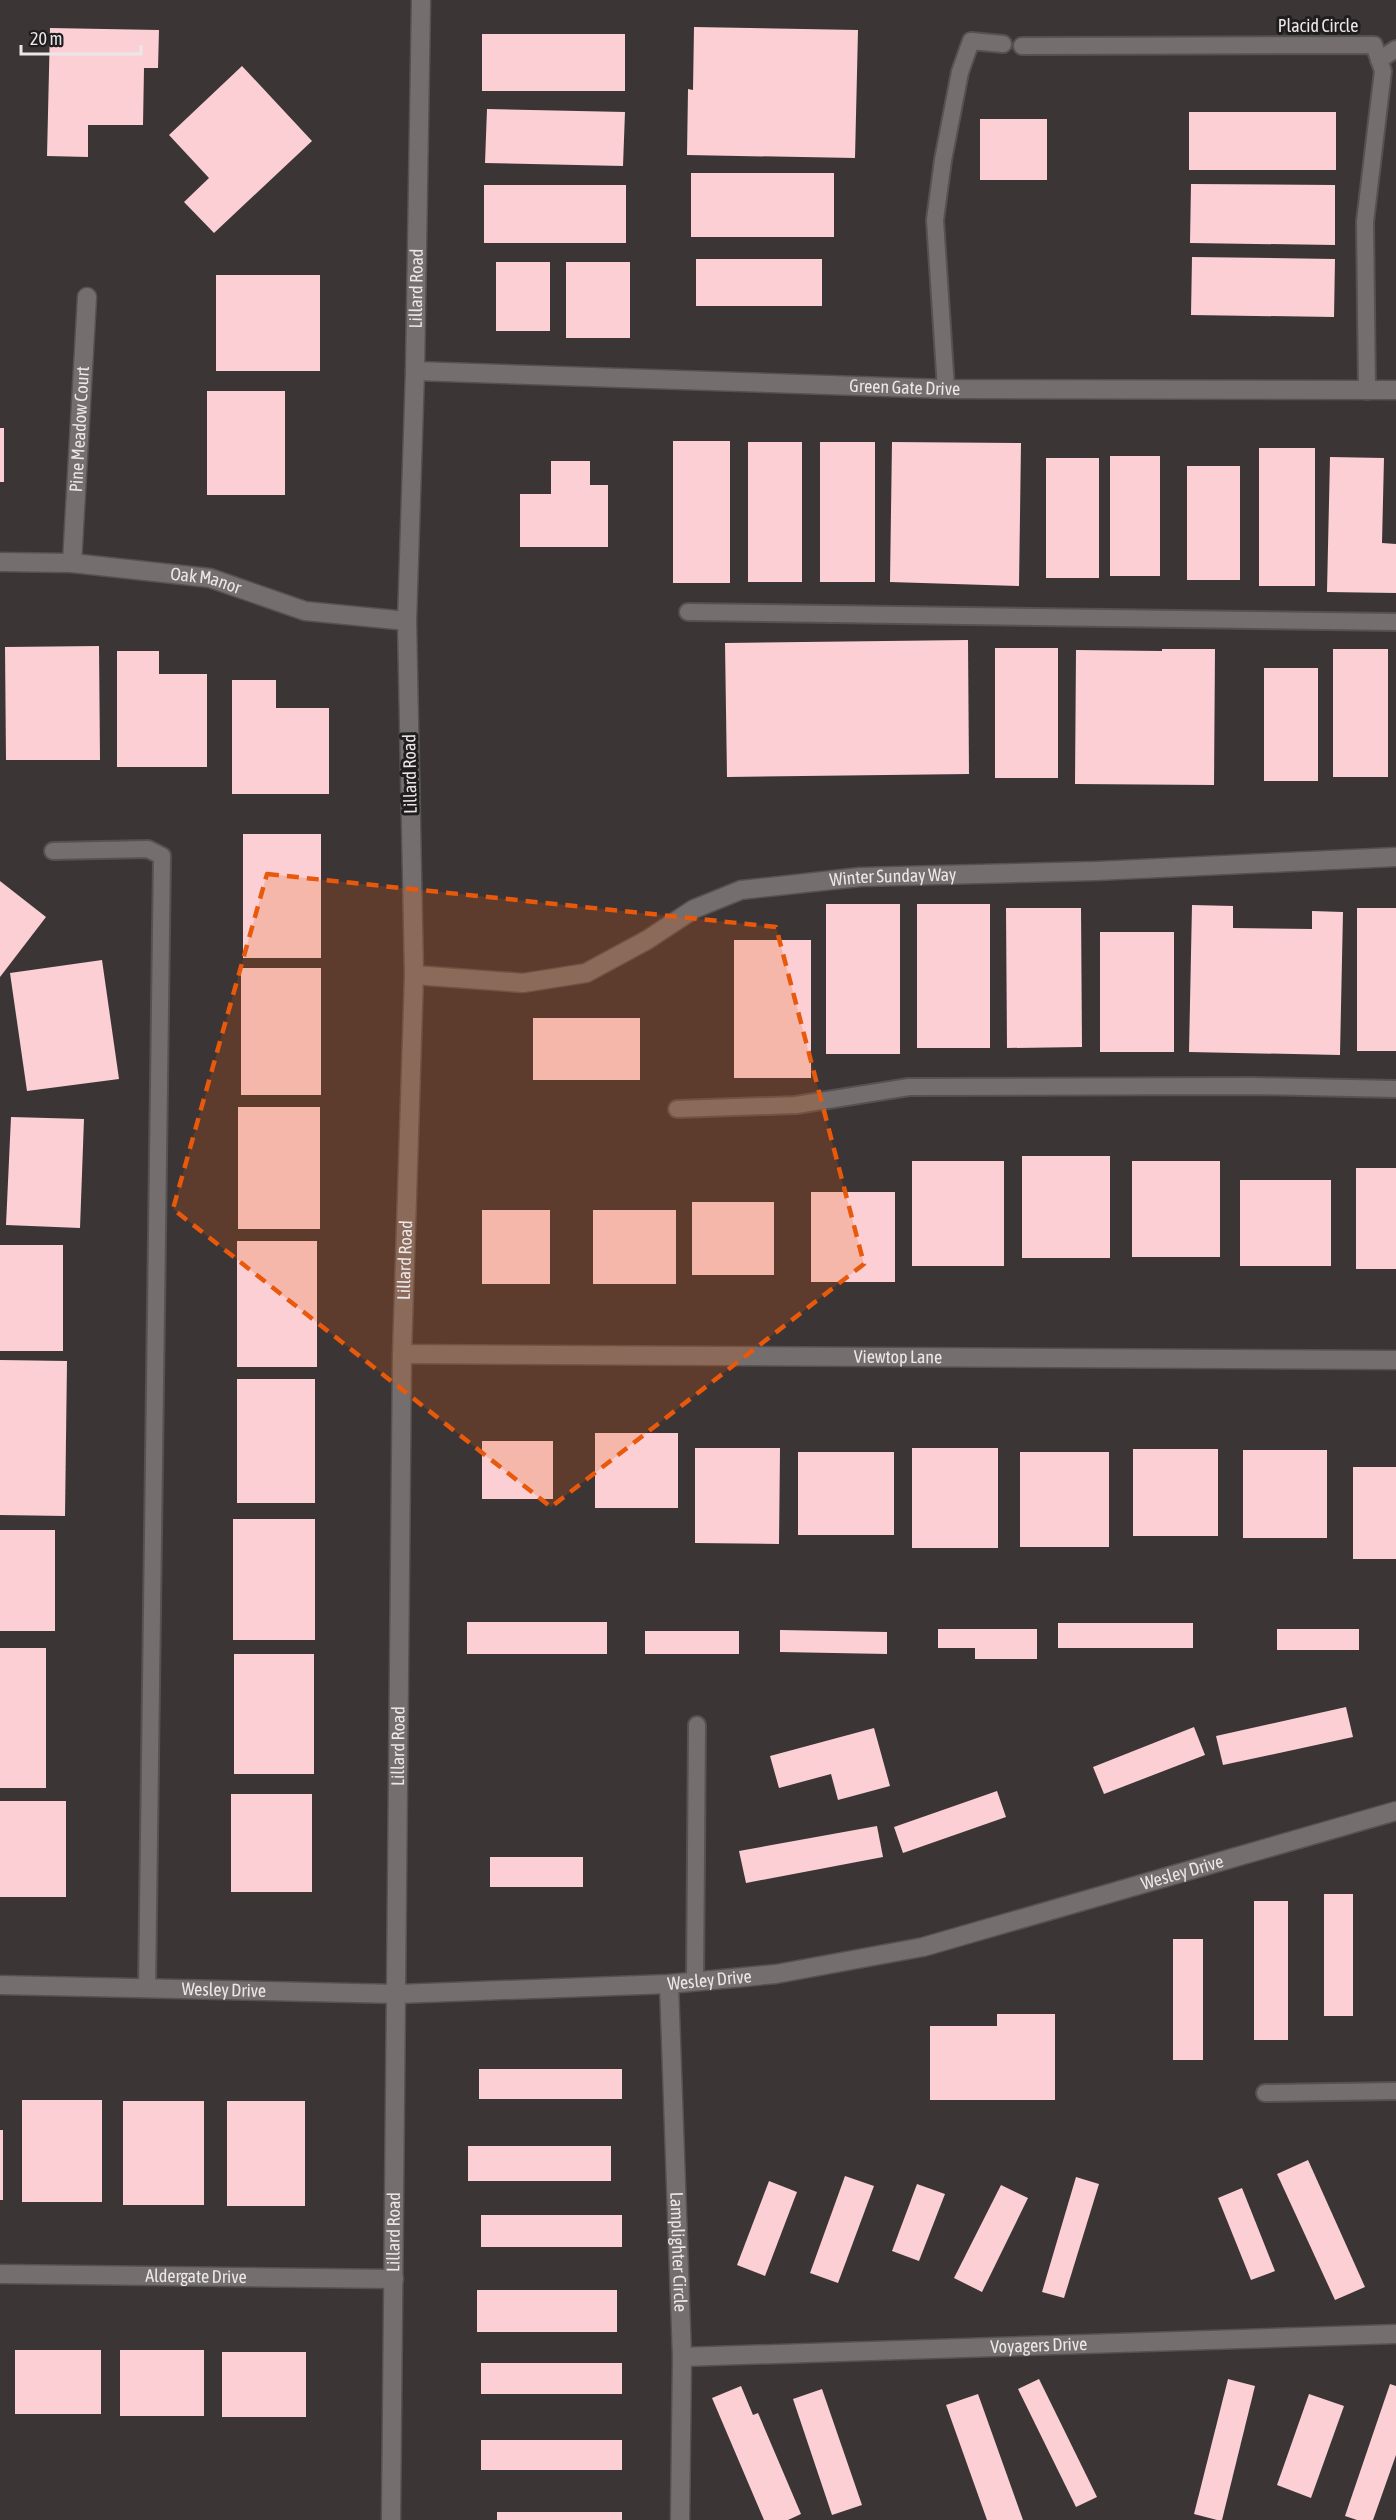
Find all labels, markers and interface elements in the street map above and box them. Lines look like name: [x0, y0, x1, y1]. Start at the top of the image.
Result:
street label: Placid Circle: [1278, 15, 1358, 36]
scale bar: [21, 18, 141, 56]
text: 20 m: [30, 28, 62, 49]
street label: Lillard Road: [405, 248, 427, 328]
street label: Pine Meadow Court: [65, 366, 93, 493]
street label: Green Gate Drive: [849, 375, 960, 399]
street label: Oak Manor: [169, 563, 245, 598]
street label: Lillard Road: [398, 734, 421, 814]
street label: Winter Sunday Way: [828, 864, 957, 890]
street label: Lillard Road: [393, 1220, 416, 1300]
street label: Viewtop Lane: [854, 1346, 942, 1367]
street label: Lillard Road: [387, 1706, 409, 1786]
street label: Wesley Drive: [1139, 1850, 1226, 1894]
street label: Wesley Drive: [666, 1965, 753, 1994]
street label: Wesley Drive: [181, 1978, 266, 2001]
street label: Lamplighter Circle: [666, 2191, 691, 2312]
street label: Lillard Road: [382, 2192, 404, 2272]
street label: Aldergate Drive: [145, 2265, 247, 2287]
street label: Voyagers Drive: [990, 2333, 1088, 2357]

